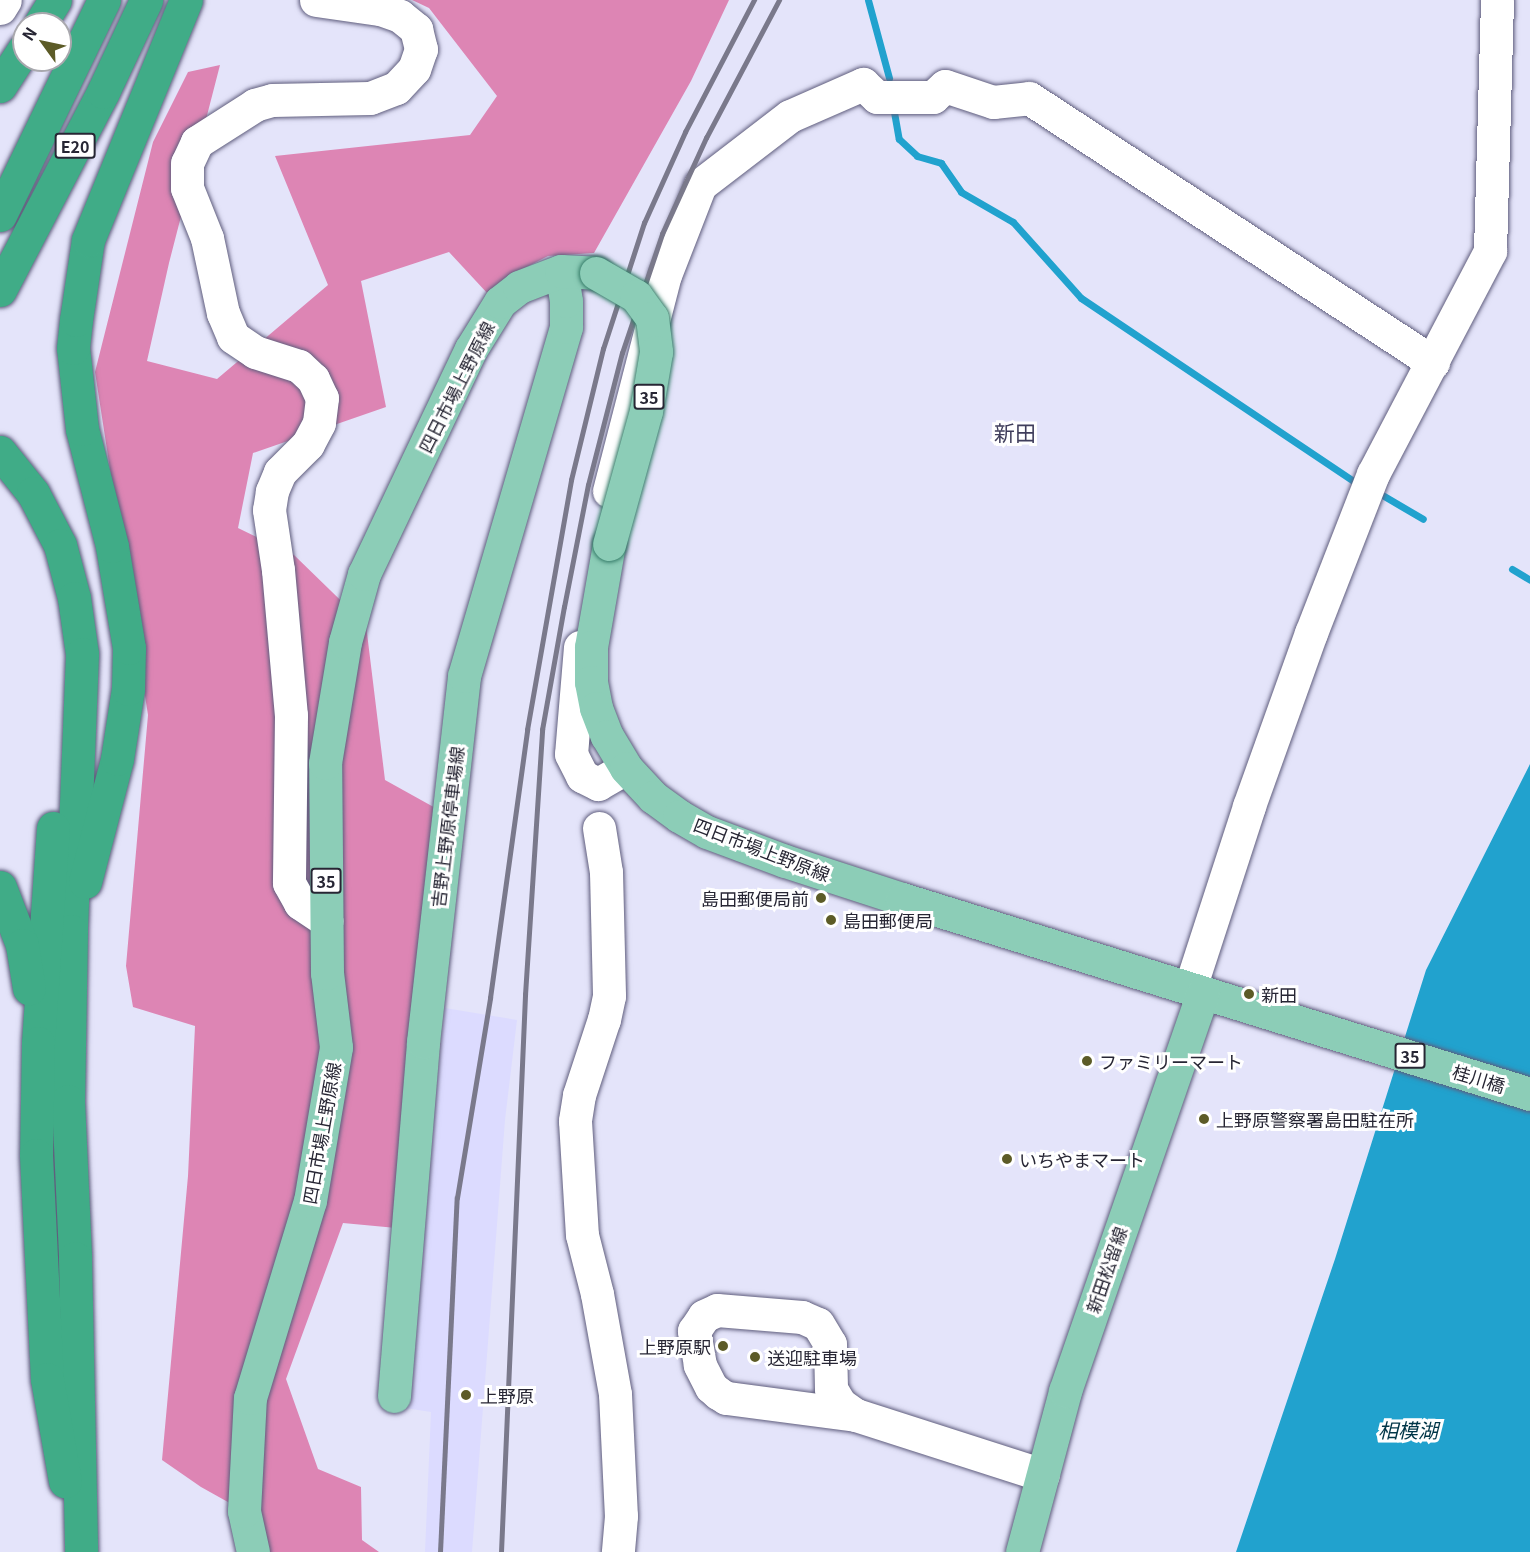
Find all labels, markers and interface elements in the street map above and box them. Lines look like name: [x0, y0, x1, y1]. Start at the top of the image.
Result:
north arrow: [12, 12, 72, 72]
text: N: [15, 22, 42, 45]
road number: E20: [54, 133, 96, 159]
street label: 四日市場上野原線: [414, 318, 498, 456]
road number: 35: [632, 384, 666, 410]
district label: 新田: [994, 419, 1036, 445]
street label: 吉野上野原停車場線: [426, 745, 468, 909]
street label: 四日市場上野原線: [691, 813, 833, 885]
road number: 35: [310, 868, 342, 894]
place label: 島田郵便局前: [701, 887, 809, 909]
marker: 島田郵便局前: [814, 891, 828, 905]
place label: 島田郵便局: [843, 909, 933, 931]
marker: 島田郵便局: [824, 913, 838, 927]
place label: 新田: [1261, 983, 1297, 1005]
marker: 新田: [1242, 987, 1256, 1001]
road number: 35: [1394, 1043, 1426, 1069]
place label: ファミリーマート: [1099, 1050, 1243, 1072]
marker: ファミリーマート: [1080, 1054, 1094, 1068]
street label: 四日市場上野原線: [298, 1060, 344, 1206]
street label: 桂川橋: [1450, 1060, 1508, 1096]
place label: 上野原警察署島田駐在所: [1216, 1108, 1414, 1130]
marker: 上野原警察署島田駐在所: [1197, 1112, 1211, 1126]
place label: いちやまマート: [1019, 1148, 1145, 1170]
marker: いちやまマート: [1000, 1152, 1014, 1166]
street label: 新田松留線: [1081, 1224, 1131, 1316]
place label: 上野原駅: [639, 1335, 711, 1357]
marker: 上野原駅: [716, 1339, 730, 1353]
place label: 送迎駐車場: [767, 1346, 857, 1368]
marker: 送迎駐車場: [748, 1350, 762, 1364]
place label: 上野原: [480, 1384, 534, 1406]
marker: 上野原: [457, 1386, 475, 1404]
water label: 相模湖: [1378, 1417, 1438, 1441]

